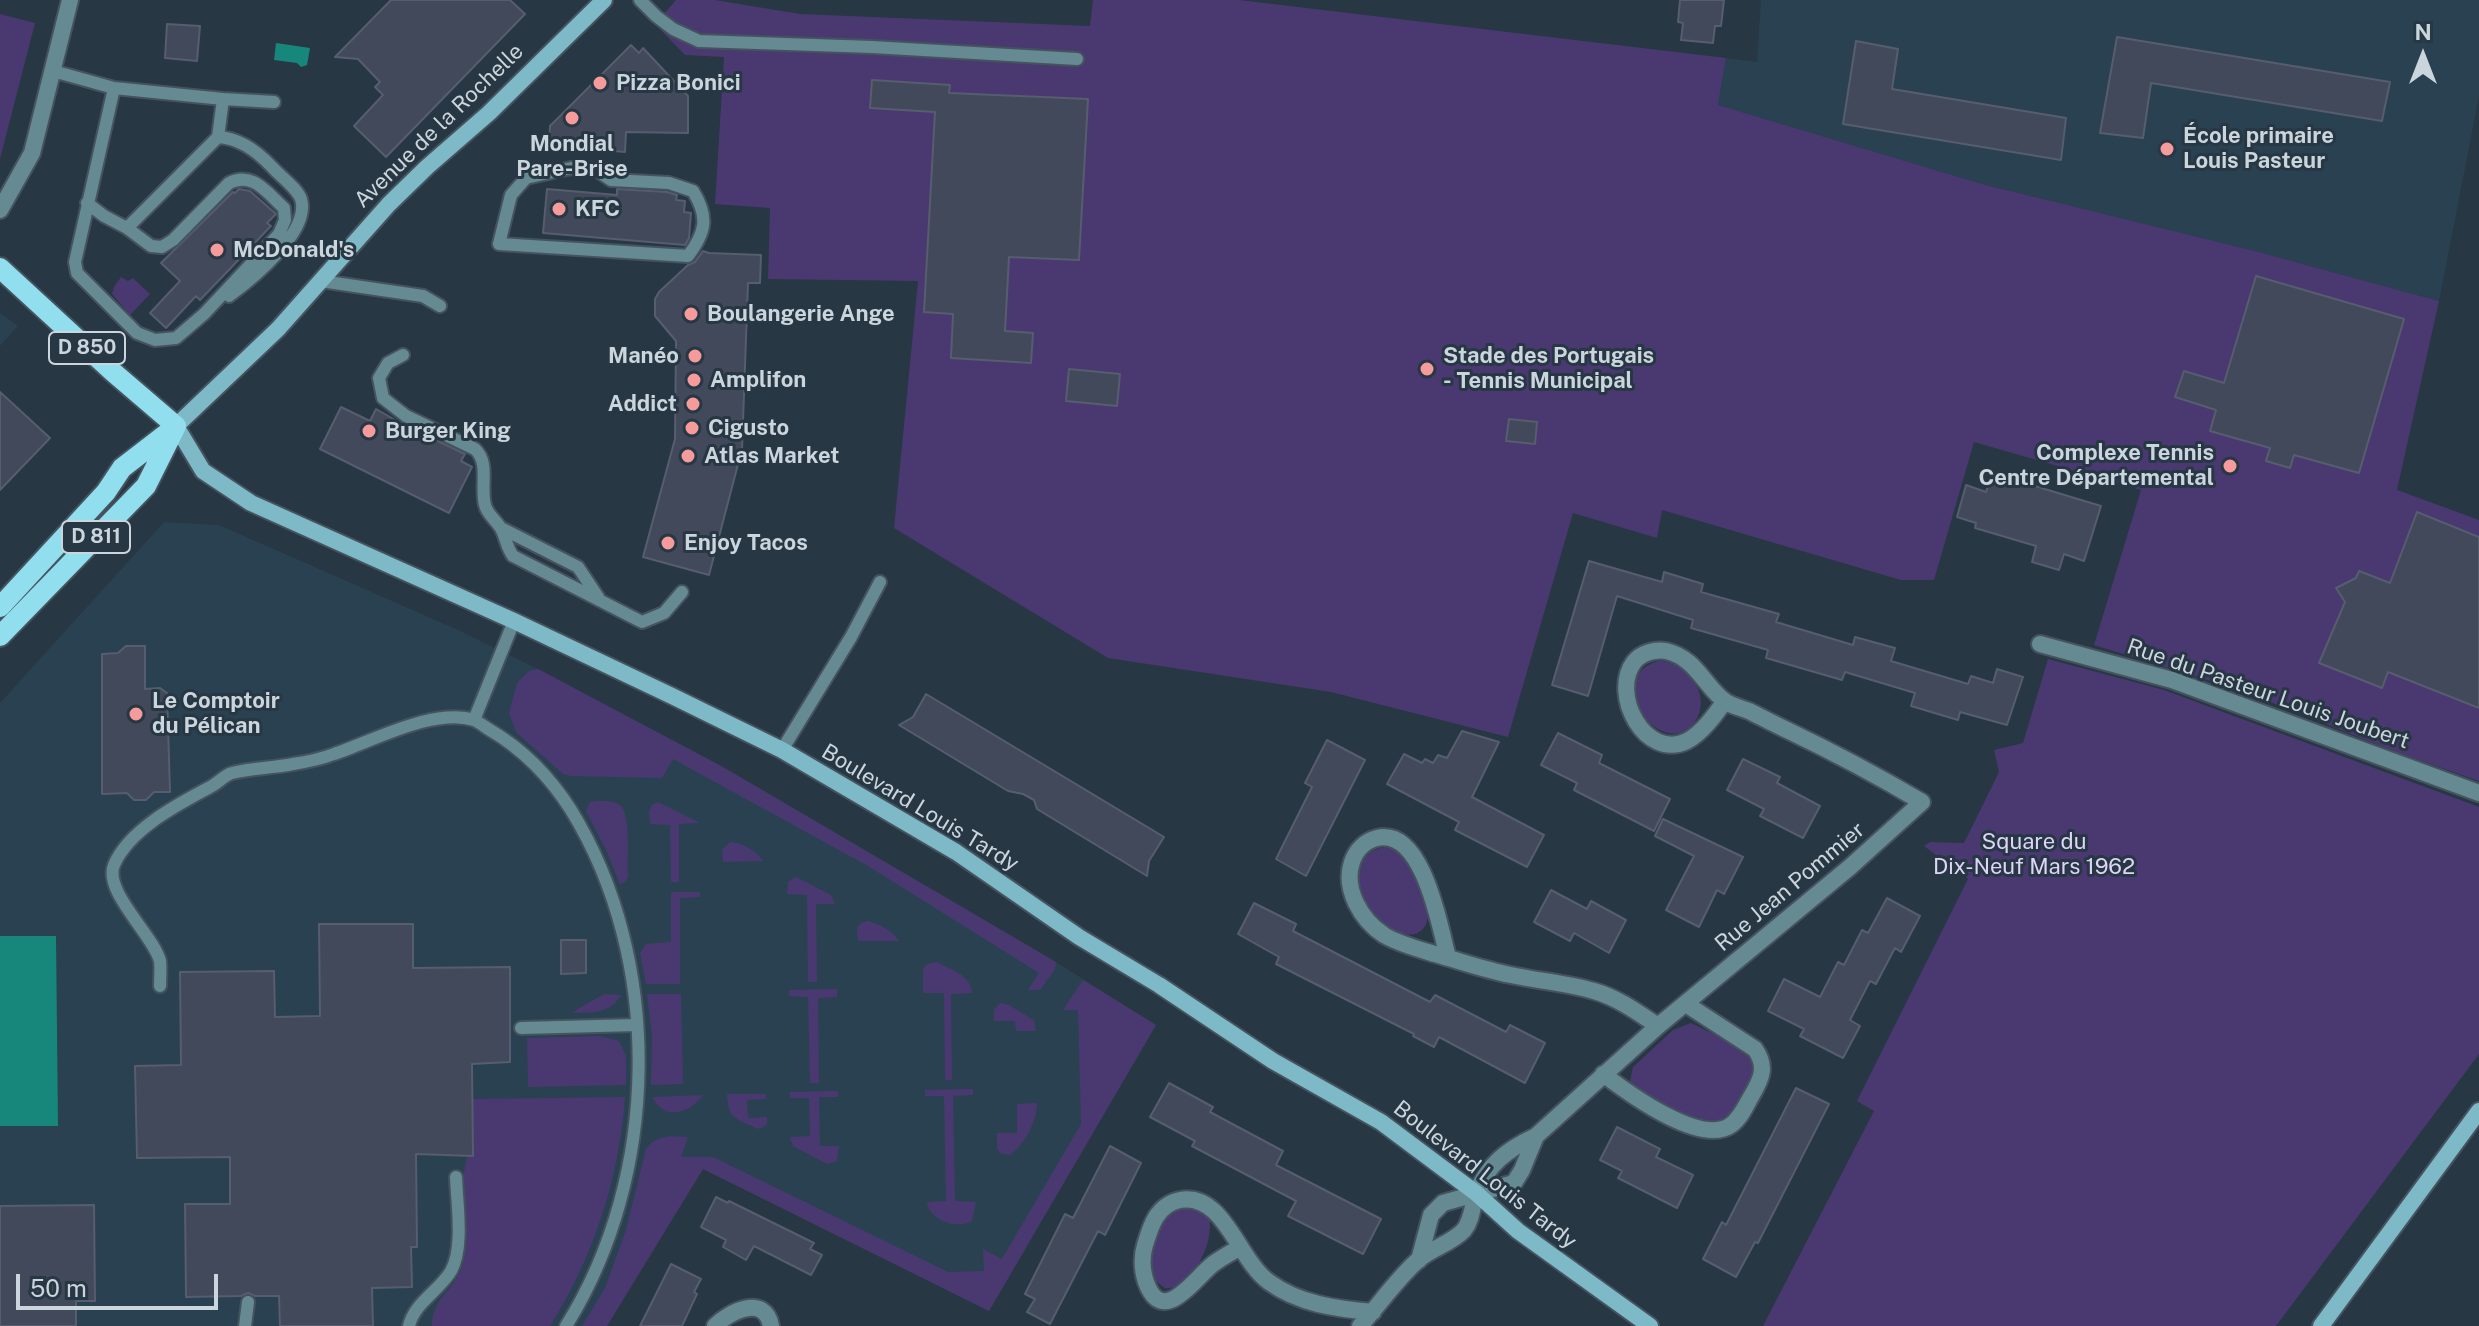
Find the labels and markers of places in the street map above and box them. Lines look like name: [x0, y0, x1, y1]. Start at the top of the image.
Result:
place label: Pizza Bonici: [616, 70, 741, 96]
marker: Pizza Bonici: [591, 74, 609, 92]
marker: Mondial Pare-Brise: [563, 109, 581, 127]
place label: École primaire Louis Pasteur: [2183, 123, 2334, 174]
place label: Mondial Pare-Brise: [516, 131, 628, 182]
marker: École primaire Louis Pasteur: [2158, 140, 2176, 158]
place label: KFC: [575, 196, 620, 222]
marker: KFC: [550, 200, 568, 218]
place label: McDonald's: [233, 237, 354, 263]
marker: McDonald's: [208, 241, 226, 259]
place label: Boulangerie Ange: [707, 301, 895, 327]
marker: Boulangerie Ange: [682, 305, 700, 323]
place label: Manéo: [608, 343, 679, 369]
place label: Stade des Portugais - Tennis Municipal: [1443, 343, 1654, 394]
marker: Manéo: [686, 347, 704, 365]
marker: Stade des Portugais - Tennis Municipal: [1418, 360, 1436, 378]
place label: Amplifon: [710, 367, 806, 393]
marker: Amplifon: [685, 371, 703, 389]
place label: Addict: [608, 391, 677, 417]
marker: Addict: [684, 395, 702, 413]
place label: Cigusto: [708, 415, 789, 441]
place label: Burger King: [385, 418, 511, 444]
marker: Cigusto: [683, 419, 701, 437]
marker: Burger King: [360, 422, 378, 440]
place label: Complexe Tennis Centre Départemental: [1978, 440, 2214, 492]
place label: Atlas Market: [704, 443, 839, 469]
marker: Atlas Market: [679, 447, 697, 465]
marker: Complexe Tennis Centre Départemental: [2221, 457, 2239, 475]
place label: Enjoy Tacos: [684, 530, 808, 556]
marker: Enjoy Tacos: [659, 534, 677, 552]
place label: Le Comptoir du Pélican: [152, 688, 280, 740]
marker: Le Comptoir du Pélican: [127, 705, 145, 723]

